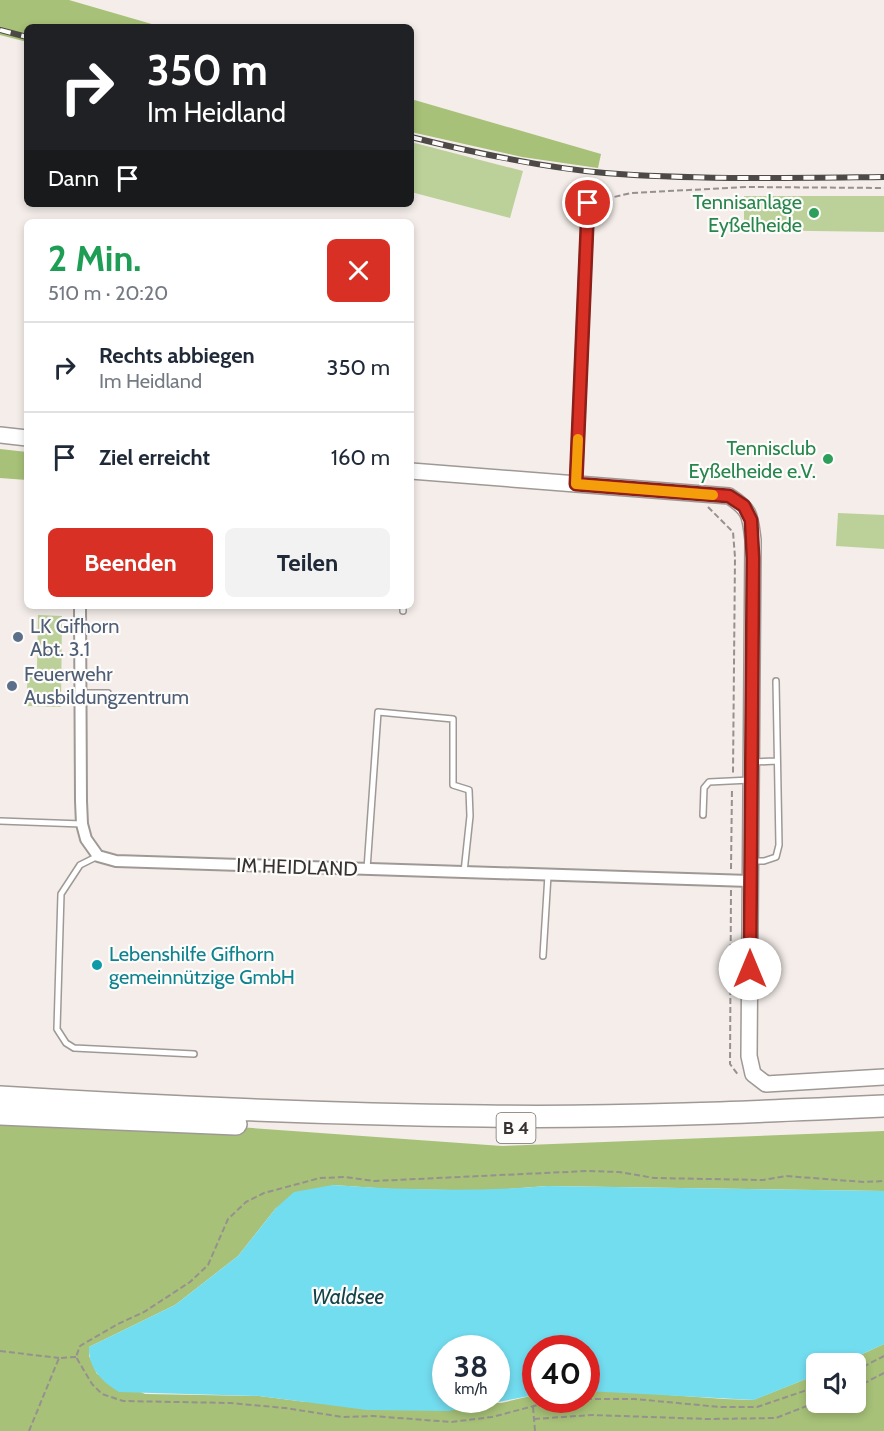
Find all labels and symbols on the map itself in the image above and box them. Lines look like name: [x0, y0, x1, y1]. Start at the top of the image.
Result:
pin: [562, 177, 613, 228]
place label: Tennisanlage Eyßelheide: [693, 190, 802, 237]
marker: Tennisanlage Eyßelheide: [807, 206, 821, 220]
place label: Tennisclub Eyßelheide e.V.: [688, 436, 816, 483]
marker: Tennisclub Eyßelheide e.V.: [821, 452, 835, 466]
place label: LK Gifhorn Abt. 3.1: [30, 614, 119, 661]
marker: LK Gifhorn Abt. 3.1: [11, 630, 25, 644]
place label: Feuerwehr Ausbildungzentrum: [24, 662, 189, 709]
marker: Feuerwehr Ausbildungzentrum: [5, 679, 19, 693]
street label: IM HEIDLAND: [236, 853, 358, 881]
position arrow: [718, 937, 782, 1001]
place label: Lebenshilfe Gifhorn gemeinnützige GmbH: [109, 942, 295, 989]
marker: Lebenshilfe Gifhorn gemeinnützige GmbH: [90, 958, 104, 972]
road number: B 4: [496, 1113, 536, 1143]
water label: Waldsee: [312, 1284, 385, 1309]
speed limit sign: 40: [522, 1335, 600, 1413]

